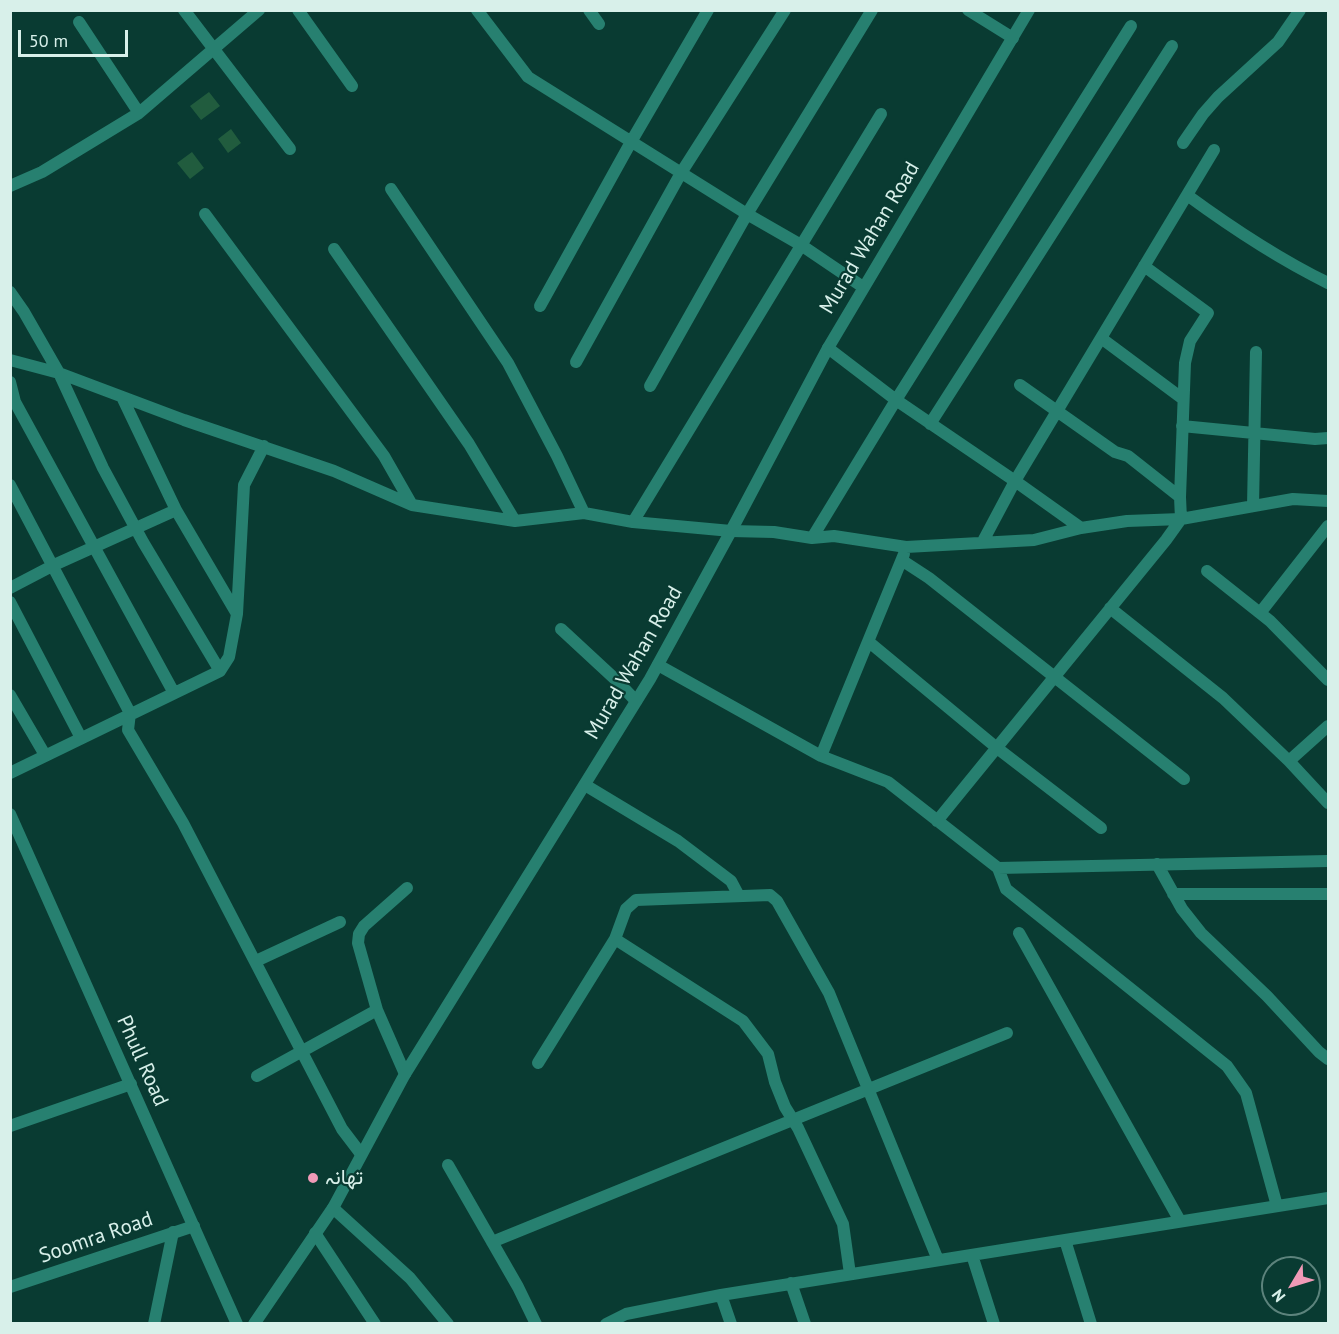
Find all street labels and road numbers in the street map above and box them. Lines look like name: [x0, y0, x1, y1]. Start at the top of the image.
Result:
street label: Murad Wahan Road: [815, 157, 925, 319]
street label: Murad Wahan Road: [580, 582, 688, 744]
street label: Phull Road: [111, 1012, 173, 1110]
street label: Soomra Road: [36, 1207, 156, 1269]

